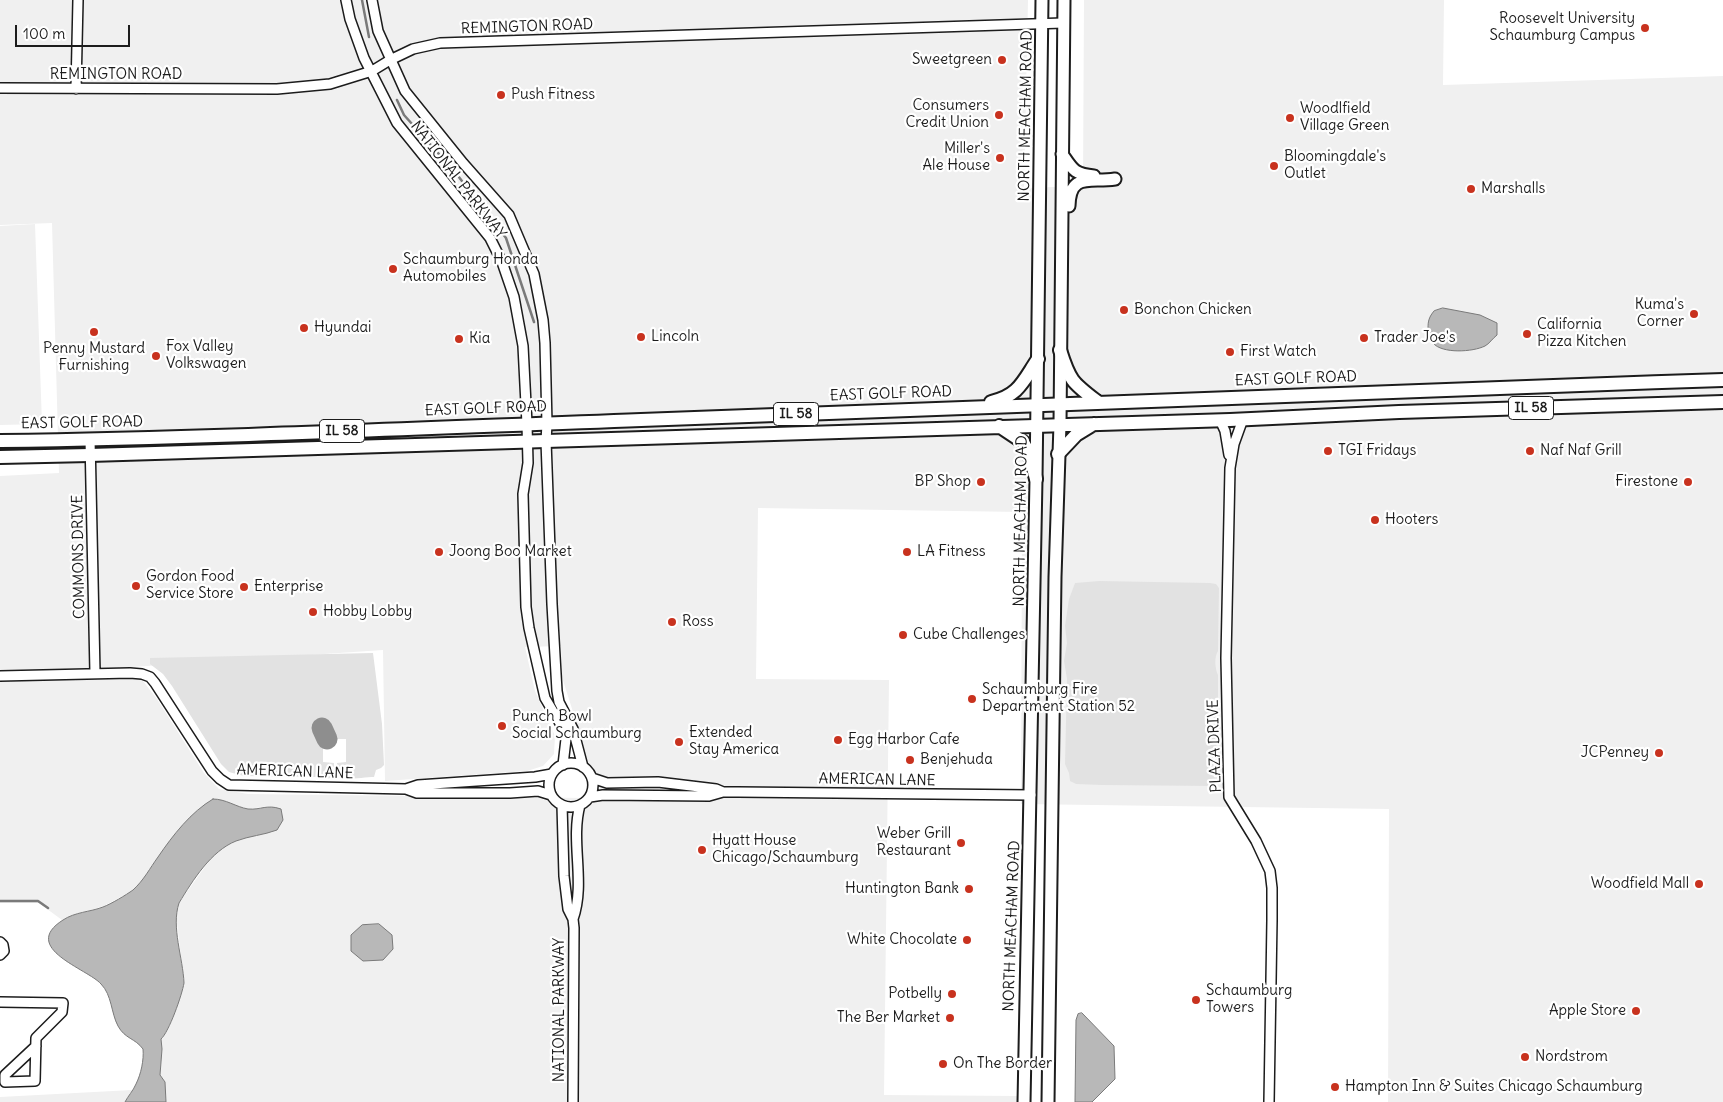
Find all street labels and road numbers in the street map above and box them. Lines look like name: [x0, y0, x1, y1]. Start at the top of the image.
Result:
street label: REMINGTON ROAD: [460, 16, 594, 38]
street label: NORTH MEACHAM ROAD: [1016, 30, 1036, 202]
street label: REMINGTON ROAD: [50, 66, 182, 84]
street label: NATIONAL PARKWAY: [406, 118, 510, 242]
street label: EAST GOLF ROAD: [1235, 368, 1357, 390]
street label: EAST GOLF ROAD: [830, 383, 952, 405]
road number: IL 58: [1508, 396, 1554, 419]
street label: EAST GOLF ROAD: [425, 398, 547, 420]
road number: IL 58: [774, 402, 818, 426]
street label: EAST GOLF ROAD: [21, 413, 143, 433]
road number: IL 58: [320, 420, 364, 442]
street label: NORTH MEACHAM ROAD: [1011, 435, 1031, 607]
street label: COMMONS DRIVE: [69, 495, 89, 619]
street label: PLAZA DRIVE: [1204, 699, 1226, 793]
street label: AMERICAN LANE: [236, 761, 354, 783]
street label: AMERICAN LANE: [818, 770, 936, 790]
street label: NORTH MEACHAM ROAD: [1000, 840, 1024, 1012]
street label: NATIONAL PARKWAY: [551, 938, 569, 1082]

